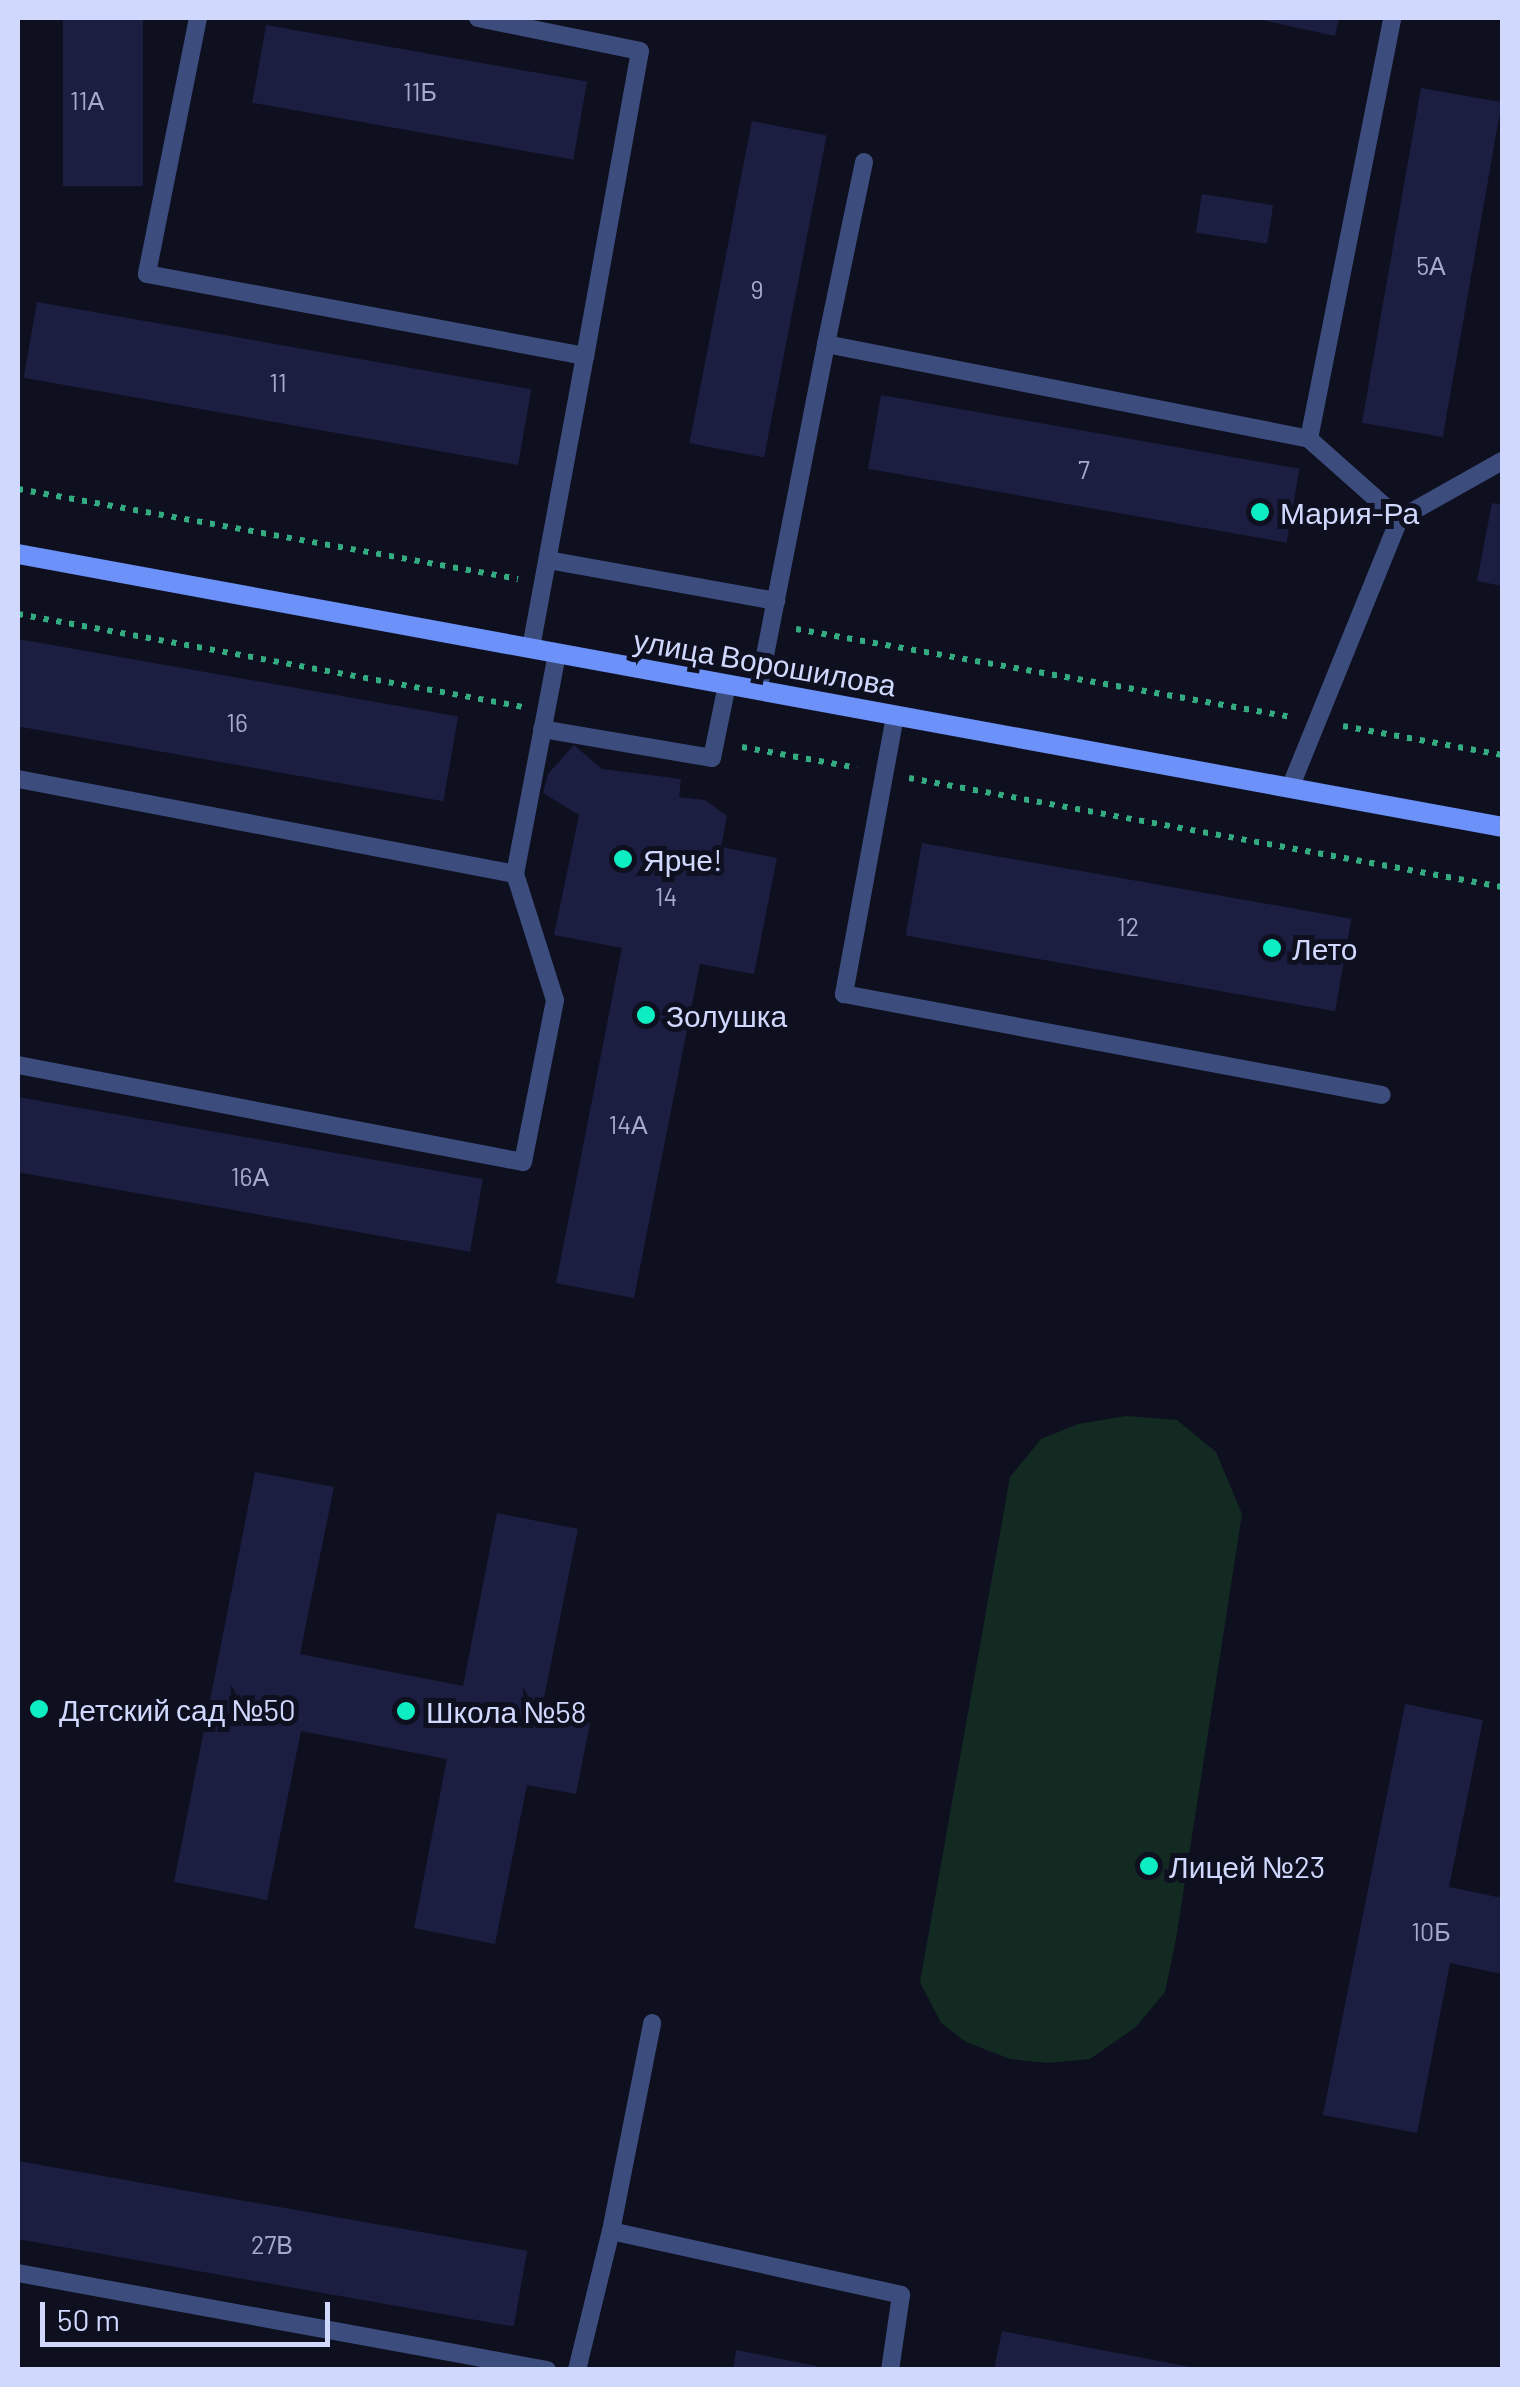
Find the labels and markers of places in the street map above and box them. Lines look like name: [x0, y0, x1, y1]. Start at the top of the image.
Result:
place label: Мария-Ра: [1280, 494, 1419, 530]
marker: Мария-Ра: [1249, 501, 1271, 523]
place label: Ярче!: [643, 841, 723, 877]
marker: Ярче!: [612, 848, 634, 870]
place label: Лето: [1292, 930, 1357, 966]
marker: Лето: [1261, 937, 1283, 959]
place label: Золушка: [666, 997, 787, 1033]
marker: Золушка: [635, 1004, 657, 1026]
place label: Детский сад №50: [59, 1691, 296, 1727]
place label: Школа №58: [426, 1693, 586, 1729]
marker: Детский сад №50: [28, 1698, 50, 1720]
marker: Школа №58: [395, 1700, 417, 1722]
place label: Лицей №23: [1169, 1848, 1325, 1884]
marker: Лицей №23: [1138, 1855, 1160, 1877]

